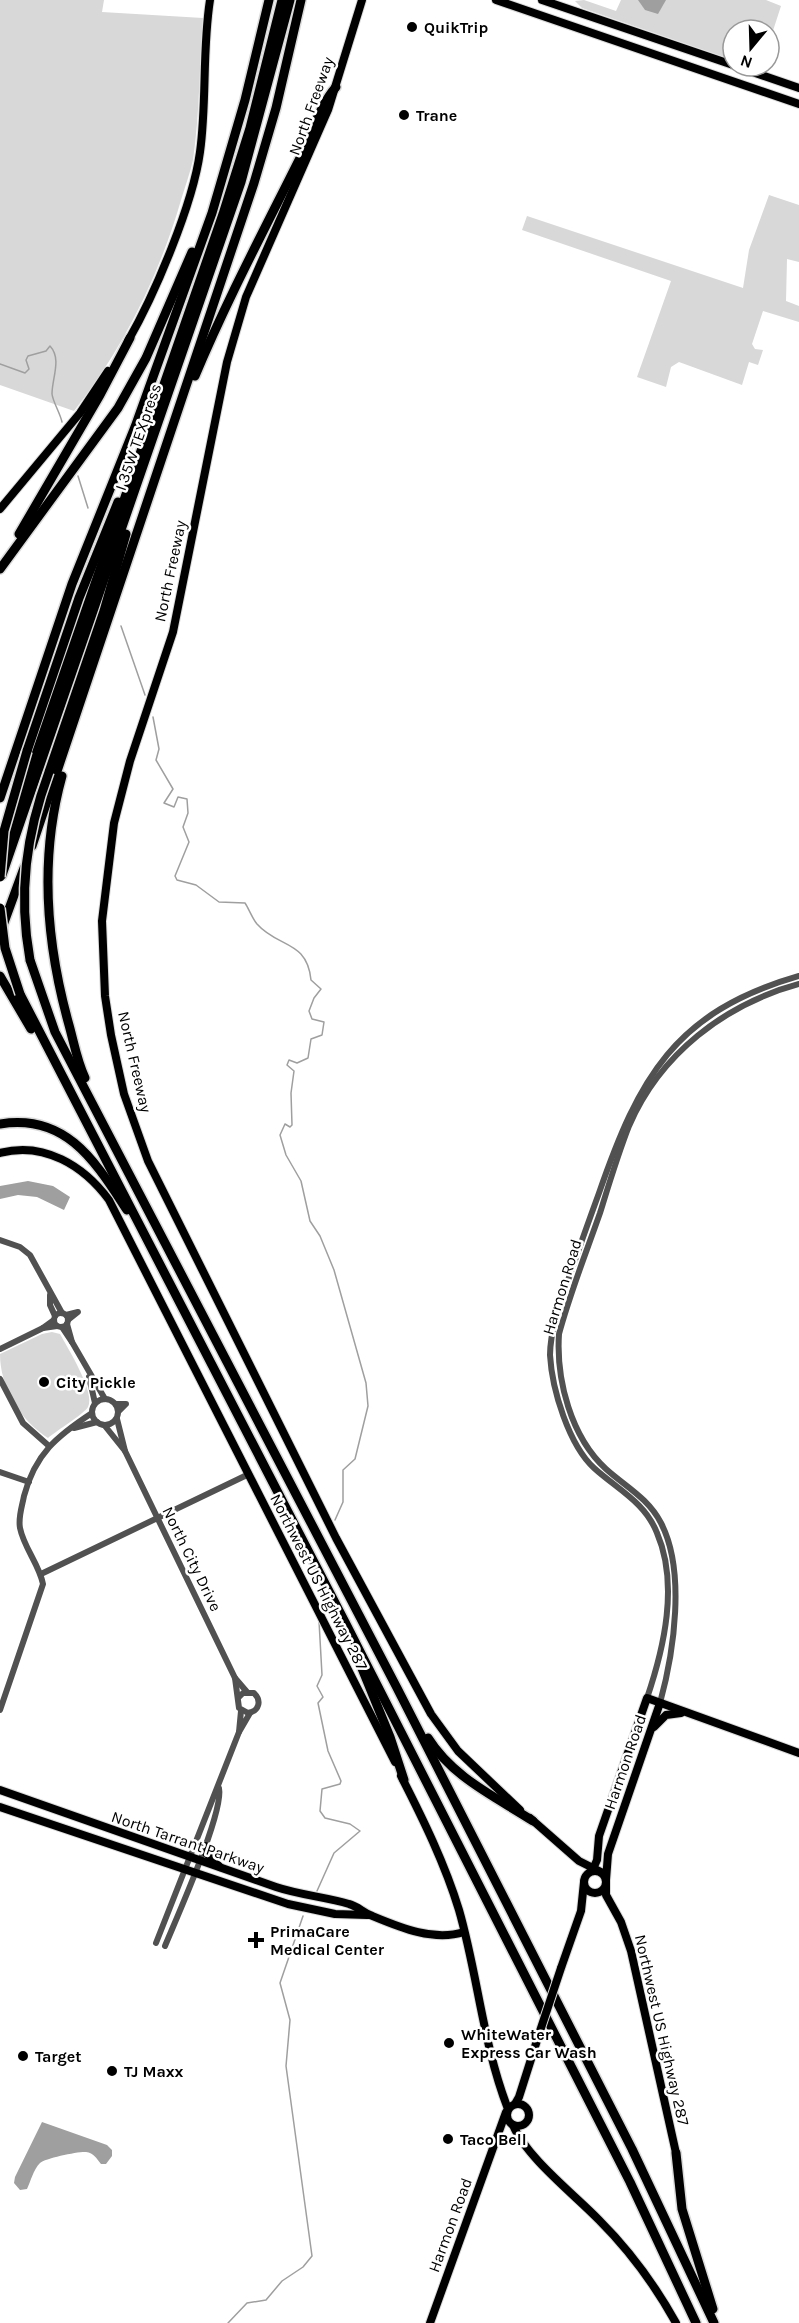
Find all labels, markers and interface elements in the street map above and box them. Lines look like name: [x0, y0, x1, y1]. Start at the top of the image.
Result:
place label: QuikTrip: [424, 18, 488, 37]
north arrow: [721, 18, 781, 78]
marker: QuikTrip: [405, 20, 419, 34]
text: N: [738, 51, 755, 73]
street label: North Freeway: [284, 54, 338, 158]
place label: Trane: [416, 106, 457, 125]
marker: Trane: [397, 108, 411, 122]
street label: I 35W TEXpress: [111, 381, 165, 493]
street label: North Freeway: [150, 518, 190, 624]
street label: North Freeway: [114, 1009, 156, 1115]
street label: Harmon Road: [538, 1237, 586, 1337]
place label: City Pickle: [56, 1373, 136, 1392]
marker: City Pickle: [37, 1375, 51, 1389]
street label: Northwest US Highway 287: [266, 1491, 372, 1674]
street label: North City Drive: [158, 1504, 226, 1614]
street label: Harmon Road: [600, 1712, 650, 1812]
street label: North Tarrant Parkway: [109, 1807, 268, 1877]
place label: PrimaCare Medical Center: [270, 1922, 385, 1959]
marker: PrimaCare Medical Center: [247, 1931, 265, 1949]
street label: Northwest US Highway 287: [631, 1933, 693, 2128]
place label: WhiteWater Express Car Wash: [461, 2025, 597, 2062]
marker: WhiteWater Express Car Wash: [442, 2036, 456, 2050]
place label: Target: [35, 2047, 82, 2066]
marker: Target: [16, 2049, 30, 2063]
place label: TJ Maxx: [124, 2062, 184, 2081]
marker: TJ Maxx: [105, 2064, 119, 2078]
place label: Taco Bell: [460, 2130, 527, 2149]
marker: Taco Bell: [441, 2132, 455, 2146]
street label: Harmon Road: [424, 2175, 476, 2275]

